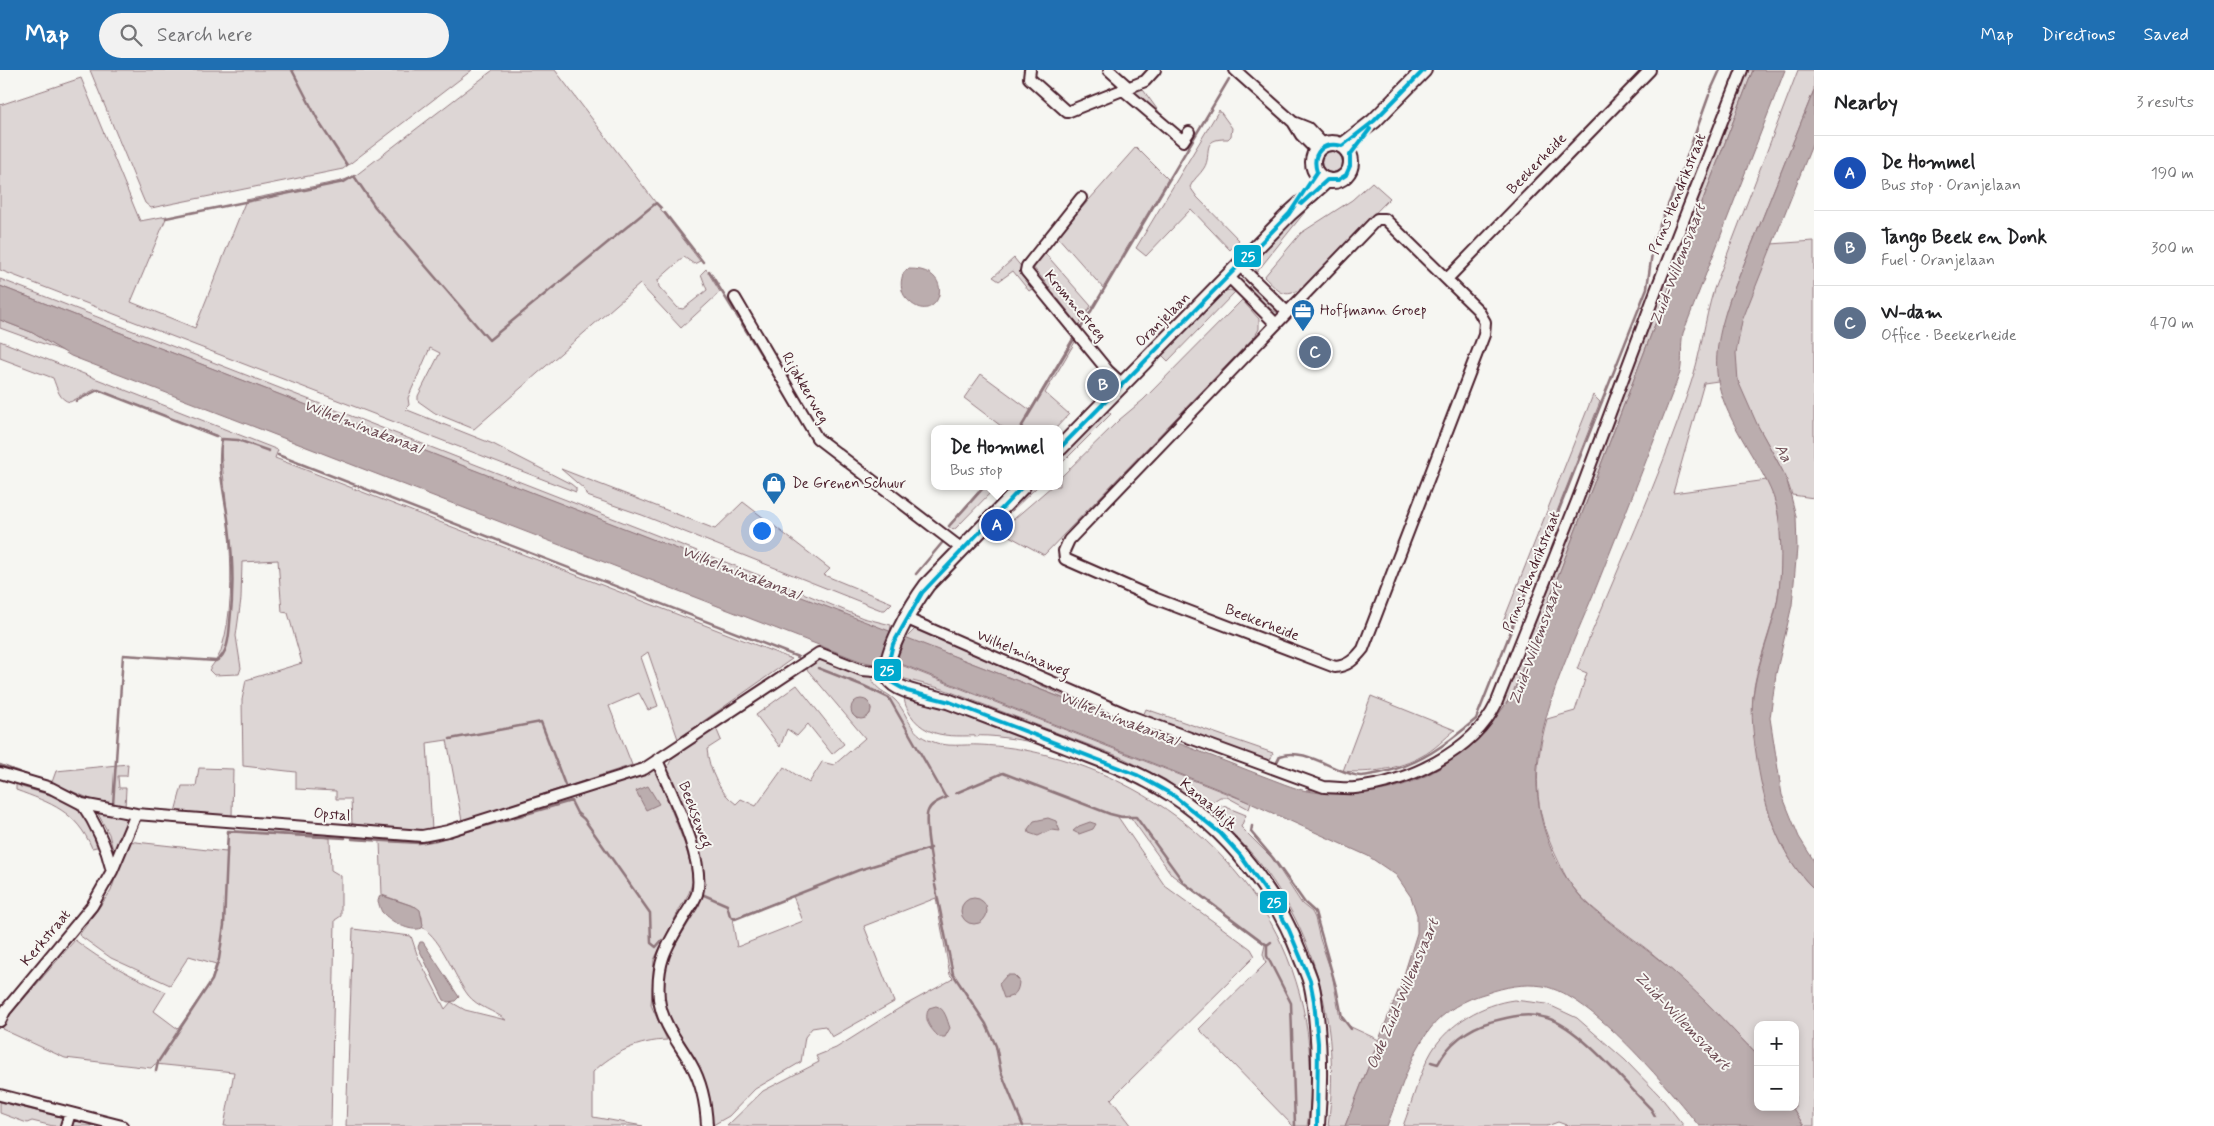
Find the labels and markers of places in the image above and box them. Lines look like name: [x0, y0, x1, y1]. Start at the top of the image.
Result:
office icon: Hoffmann Groep: [1290, 298, 1316, 332]
place label: Hoffmann Groep: [1320, 301, 1427, 321]
pin: C: [1299, 333, 1331, 371]
pin: B: [1087, 366, 1119, 404]
shop icon: De Grenen Schuur: [761, 471, 787, 505]
place label: De Grenen Schuur: [792, 474, 906, 494]
pin: A: [981, 506, 1013, 544]

